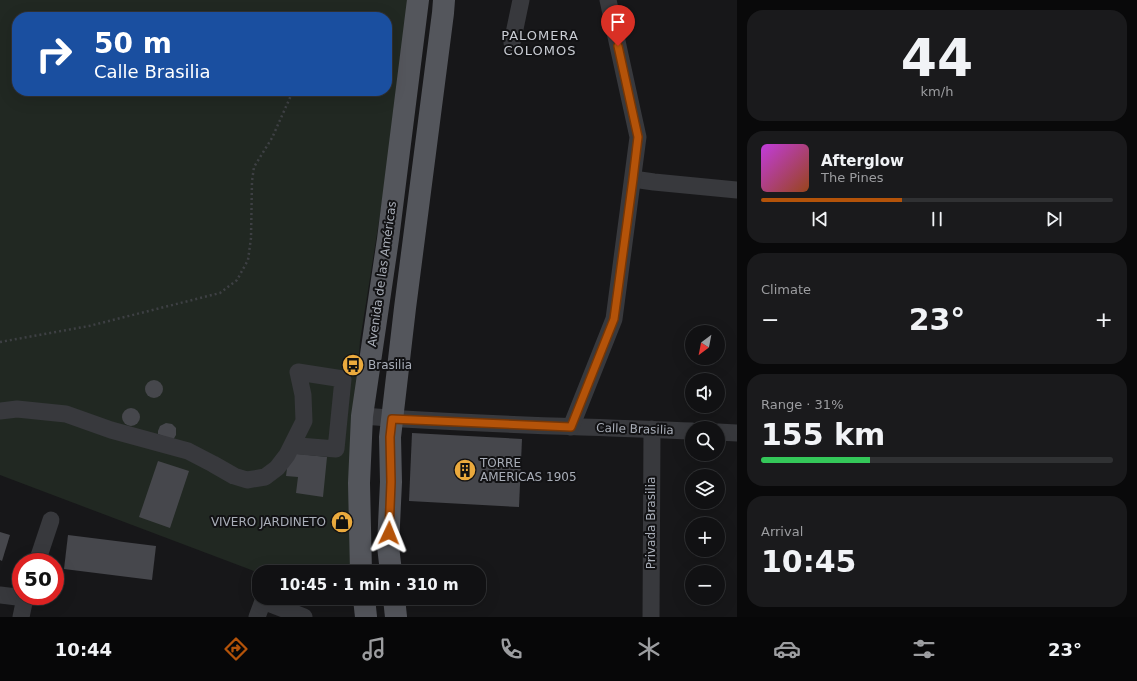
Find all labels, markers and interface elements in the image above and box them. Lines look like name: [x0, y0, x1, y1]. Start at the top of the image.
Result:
pin: [601, 5, 635, 46]
icon: arrive: [607, 11, 629, 33]
text: 50 m: [94, 27, 172, 60]
icon: right: [28, 28, 80, 80]
district label: PALOMERA COLOMOS: [501, 28, 579, 58]
text: 44: [901, 28, 973, 88]
text: Calle Brasilia: [94, 61, 211, 82]
text: km/h: [921, 84, 953, 99]
text: Afterglow: [821, 152, 904, 170]
text: The Pines: [821, 170, 884, 185]
street label: Avenida de las Américas: [365, 200, 399, 348]
icon: previous: [809, 208, 831, 230]
icon: pause: [926, 208, 948, 230]
icon: next: [1043, 208, 1065, 230]
text: Climate: [761, 282, 811, 297]
text: 23°: [909, 302, 965, 337]
text: −: [761, 307, 779, 332]
text: +: [1095, 307, 1113, 332]
north arrow: [685, 325, 725, 365]
map controls: [685, 325, 725, 605]
bus stop icon: Brasilia: [340, 352, 366, 378]
place label: Brasilia: [368, 358, 412, 372]
button: sound: [685, 373, 725, 413]
text: Range · 31%: [761, 397, 844, 412]
text: 155 km: [761, 417, 885, 452]
street label: Calle Brasilia: [596, 421, 674, 437]
button: search: [685, 421, 725, 461]
place label: TORRE AMERICAS 1905: [479, 456, 577, 484]
building icon: TORRE AMERICAS 1905: [452, 457, 478, 483]
button: layers: [685, 469, 725, 509]
street label: Privada Brasilia: [644, 477, 658, 569]
shop icon: VIVERO JARDINETO: [329, 509, 355, 535]
position arrow: [368, 512, 410, 554]
place label: VIVERO JARDINETO: [211, 515, 326, 529]
button: +: [685, 517, 725, 557]
text: Arrival: [761, 524, 803, 539]
text: 10:45: [761, 544, 857, 579]
speed limit sign: 50: [12, 553, 64, 605]
button: −: [685, 565, 725, 605]
text: 10:45 · 1 min · 310 m: [279, 576, 459, 594]
icon: directions: [222, 635, 250, 663]
icon: music: [360, 635, 388, 663]
icon: phone: [497, 635, 525, 663]
icon: climate: [635, 635, 663, 663]
icon: car: [773, 635, 801, 663]
icon: filters: [910, 635, 938, 663]
text: 10:44: [55, 639, 112, 660]
text: 23°: [1048, 639, 1082, 660]

